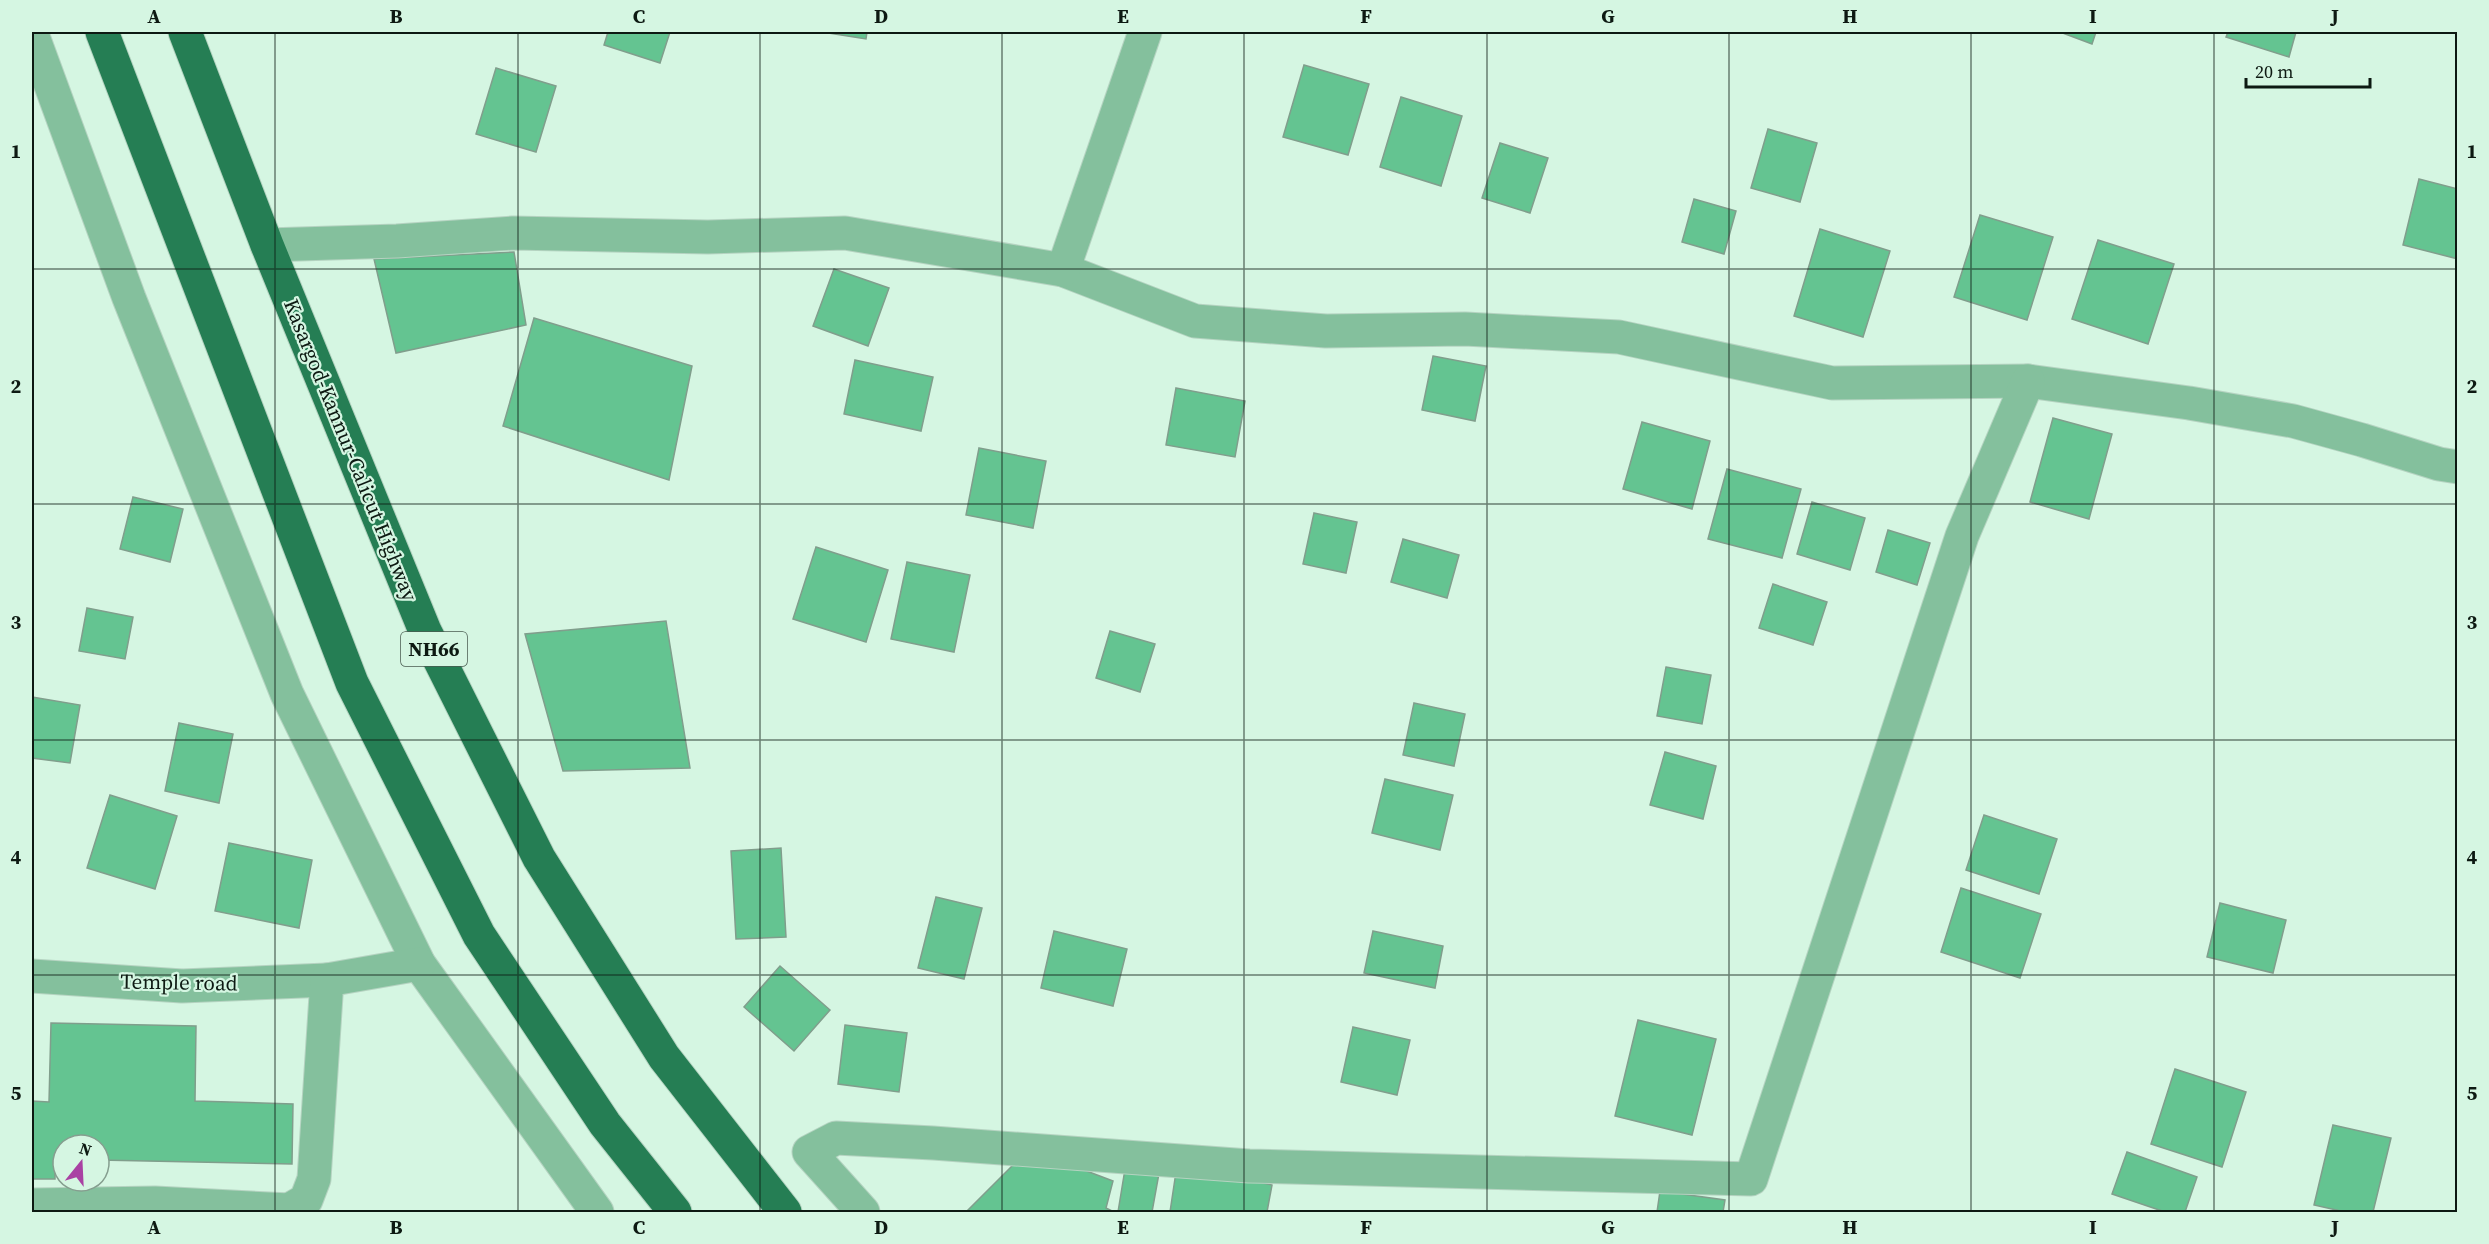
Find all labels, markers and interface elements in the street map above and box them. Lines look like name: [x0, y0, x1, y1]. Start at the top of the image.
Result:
text: A: [147, 2, 161, 30]
text: B: [389, 2, 403, 30]
text: C: [633, 2, 645, 30]
text: D: [874, 2, 888, 30]
text: E: [1117, 2, 1129, 30]
text: F: [1360, 2, 1372, 30]
text: G: [1601, 2, 1615, 30]
text: H: [1842, 2, 1858, 30]
text: I: [2089, 2, 2097, 30]
text: J: [2329, 2, 2339, 30]
scale bar: [2246, 51, 2370, 89]
text: 20 m: [2255, 59, 2293, 84]
text: 1: [11, 137, 21, 165]
text: 1: [2467, 137, 2477, 165]
street label: Kasargod-Kannur-Calicut Highway: [277, 295, 425, 606]
text: 2: [11, 372, 22, 400]
text: 2: [2467, 372, 2478, 400]
text: 3: [11, 608, 22, 636]
text: 3: [2467, 608, 2478, 636]
road number: NH66: [401, 632, 467, 666]
text: 4: [11, 843, 22, 871]
text: 4: [2467, 843, 2478, 871]
street label: Temple road: [120, 966, 238, 998]
text: 5: [11, 1079, 22, 1107]
text: 5: [2467, 1079, 2478, 1107]
north arrow: [51, 1133, 111, 1193]
text: N: [77, 1136, 95, 1161]
text: A: [147, 1213, 161, 1241]
text: B: [389, 1213, 403, 1241]
text: C: [633, 1213, 645, 1241]
text: D: [874, 1213, 888, 1241]
text: E: [1117, 1213, 1129, 1241]
text: F: [1360, 1213, 1372, 1241]
text: G: [1601, 1213, 1615, 1241]
text: H: [1842, 1213, 1858, 1241]
text: I: [2089, 1213, 2097, 1241]
text: J: [2329, 1213, 2339, 1241]

